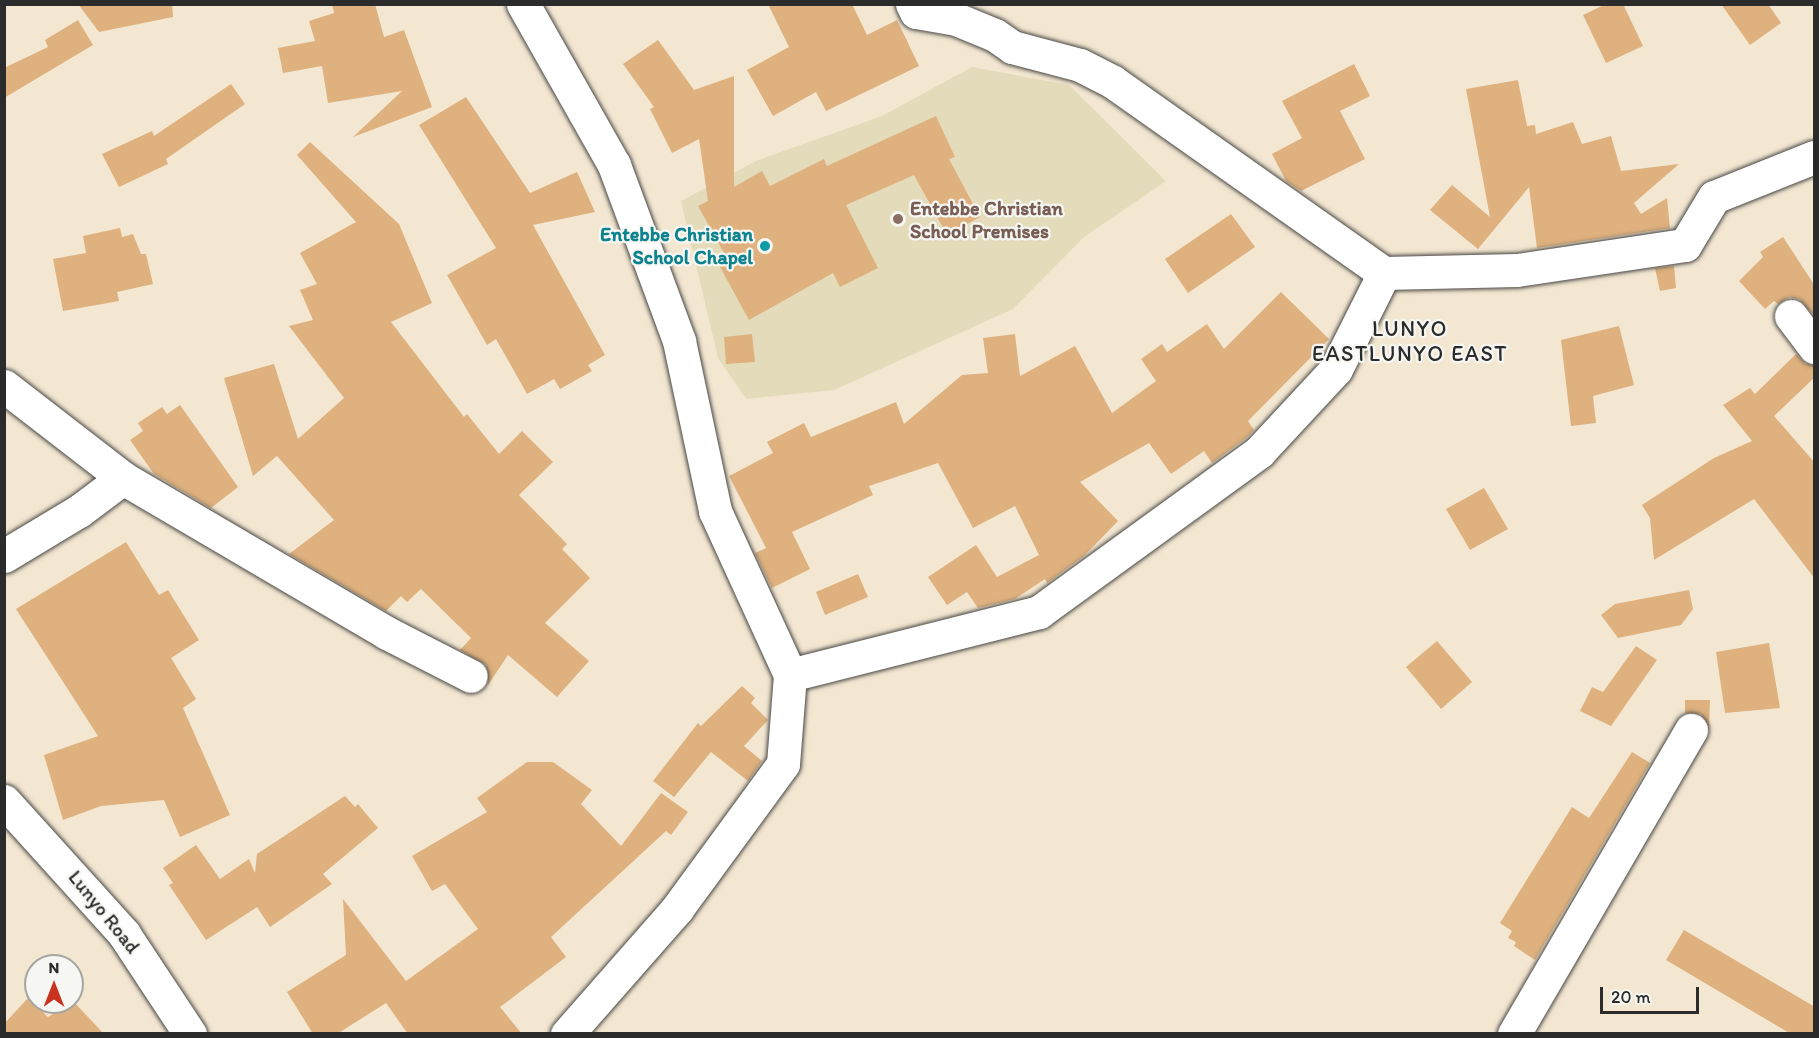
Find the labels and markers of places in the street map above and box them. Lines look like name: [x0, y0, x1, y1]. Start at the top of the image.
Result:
place label: Entebbe Christian School Premises: [910, 196, 1063, 243]
marker: Entebbe Christian School Premises: [891, 212, 905, 226]
place label: Entebbe Christian School Chapel: [600, 222, 753, 269]
marker: Entebbe Christian School Chapel: [758, 239, 772, 253]

